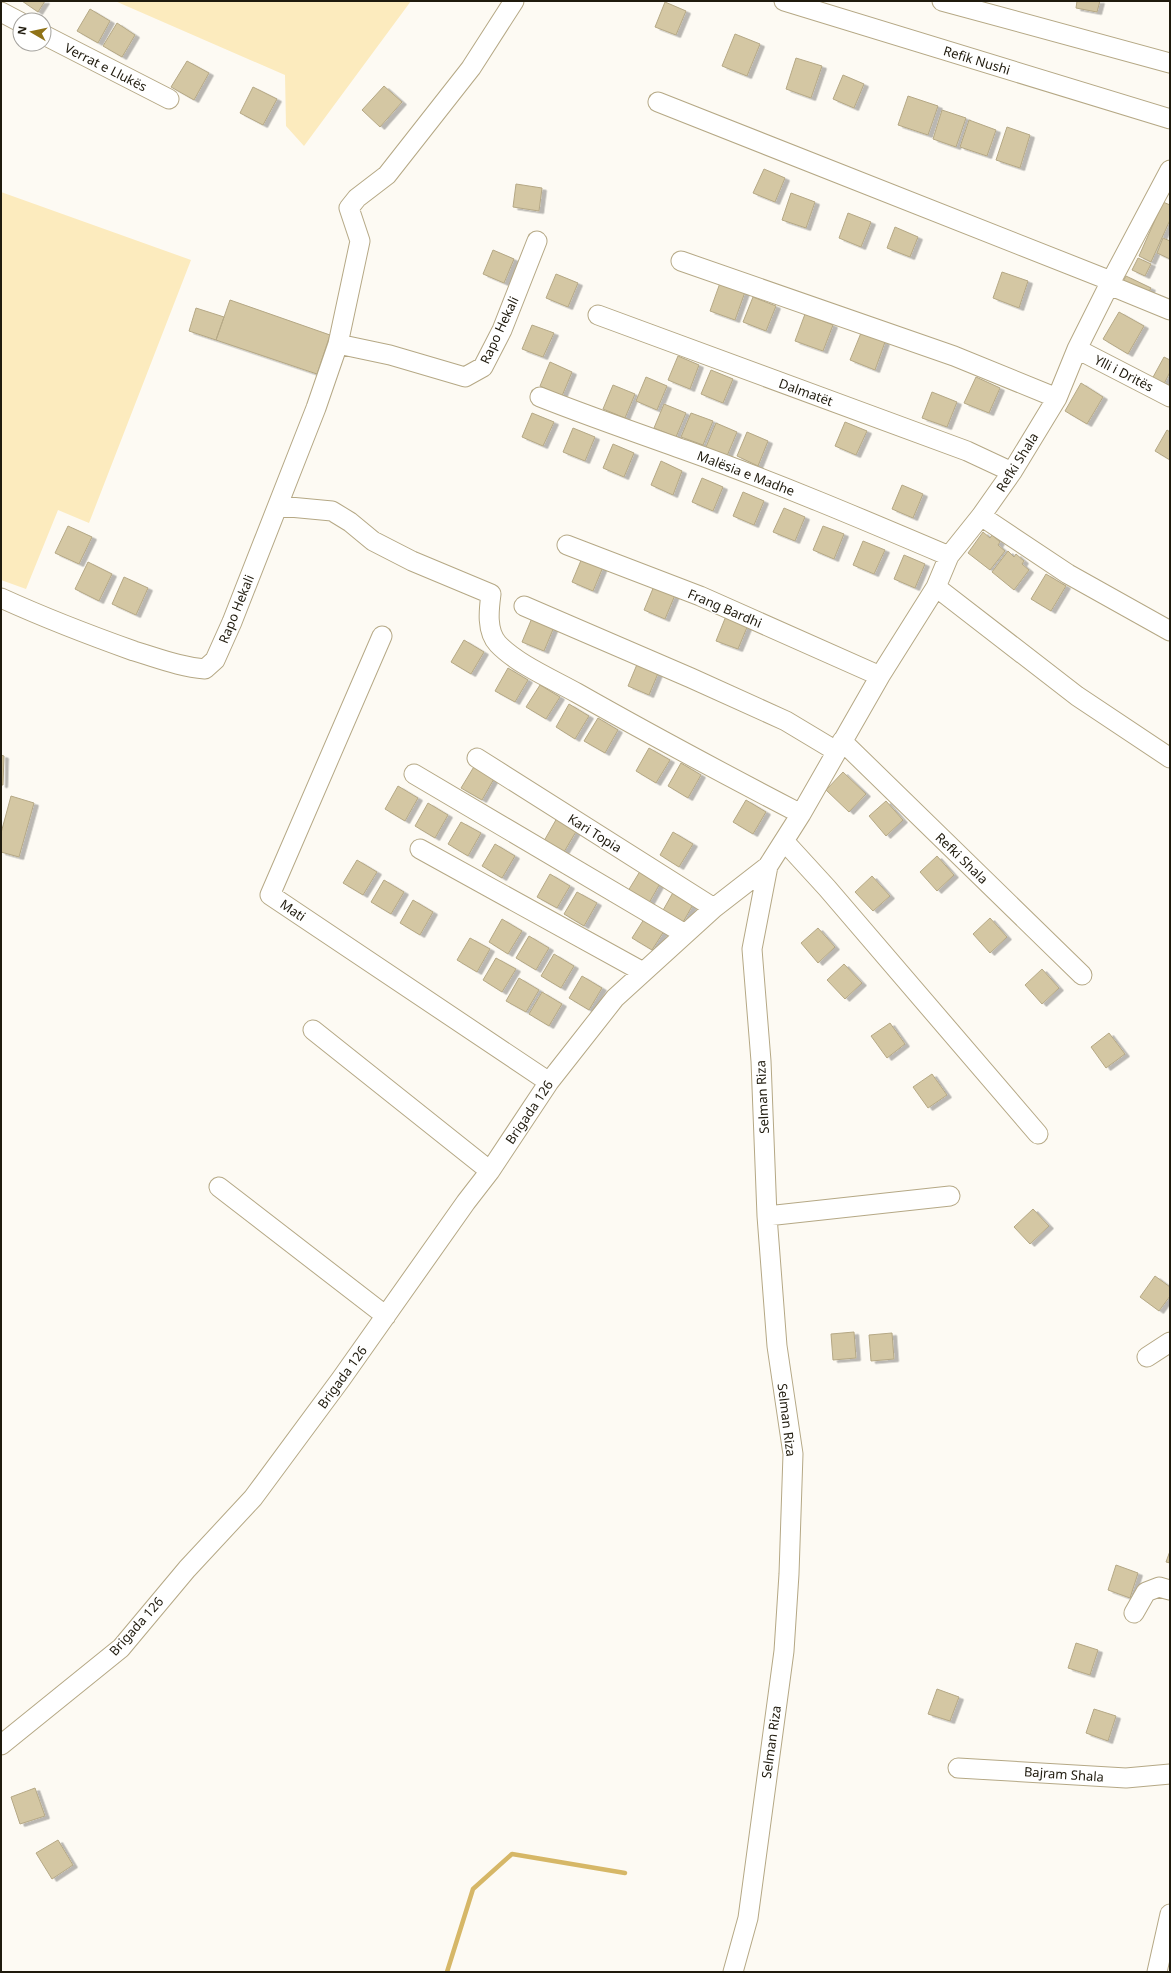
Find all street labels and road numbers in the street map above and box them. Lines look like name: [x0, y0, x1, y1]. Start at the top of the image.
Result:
street label: Verrat e Llukës: [62, 39, 150, 95]
street label: Refik Nushi: [941, 41, 1013, 79]
street label: Rapo Hekali: [476, 293, 522, 367]
street label: Ylli i Dritës: [1091, 350, 1157, 396]
street label: Dalmatët: [776, 374, 836, 410]
street label: Refki Shala: [992, 429, 1042, 495]
street label: Malësia e Madhe: [695, 446, 797, 500]
street label: Rapo Hekali: [214, 572, 258, 646]
street label: Frang Bardhi: [685, 584, 765, 632]
street label: Kari Topia: [565, 809, 625, 857]
street label: Refki Shala: [932, 828, 992, 888]
street label: Mati: [277, 895, 309, 925]
street label: Selman Riza: [751, 1060, 773, 1134]
street label: Brigada 126: [501, 1077, 557, 1147]
street label: Brigada 126: [313, 1342, 371, 1412]
street label: Selman Riza: [774, 1382, 800, 1458]
street label: Brigada 126: [105, 1593, 167, 1659]
street label: Selman Riza: [757, 1704, 785, 1780]
street label: Bajram Shala: [1023, 1762, 1105, 1786]

